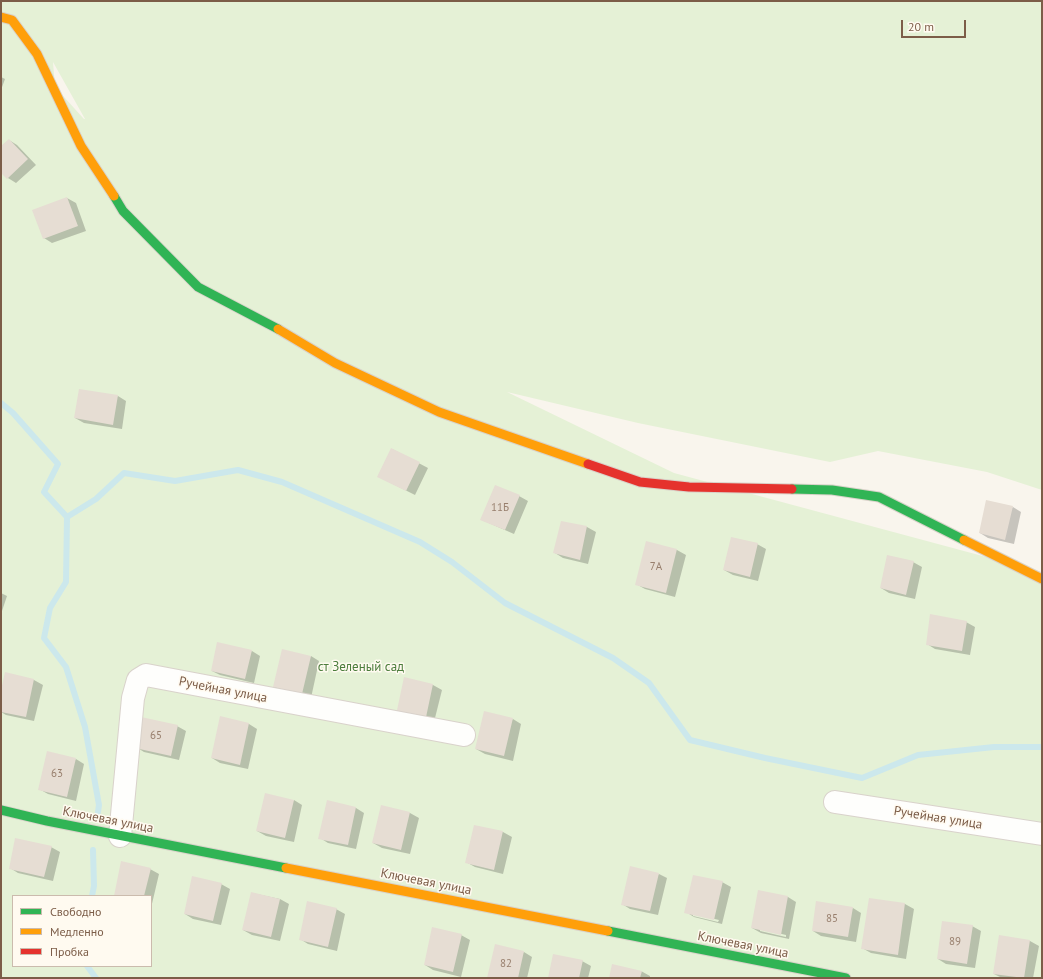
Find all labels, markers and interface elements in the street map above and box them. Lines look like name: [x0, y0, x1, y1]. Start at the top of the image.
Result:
scale bar: [903, 12, 968, 38]
text: 20 m: [908, 19, 934, 34]
house number: 11Б: [491, 501, 509, 515]
house number: 7А: [650, 560, 662, 574]
park label: ст Зеленый сад: [318, 659, 404, 675]
street label: Ручейная улица: [178, 674, 268, 706]
house number: 65: [150, 729, 162, 743]
house number: 63: [51, 767, 63, 781]
street label: Ручейная улица: [893, 803, 983, 833]
street label: Ключевая улица: [61, 804, 155, 836]
street label: Ключевая улица: [379, 866, 473, 898]
legend: [12, 895, 152, 967]
text: Свободно: [50, 904, 101, 919]
house number: 85: [826, 912, 838, 926]
text: Медленно: [50, 924, 104, 939]
street label: Ключевая улица: [696, 929, 790, 961]
house number: 89: [949, 935, 961, 949]
text: Пробка: [50, 944, 89, 959]
house number: 82: [500, 957, 512, 971]

